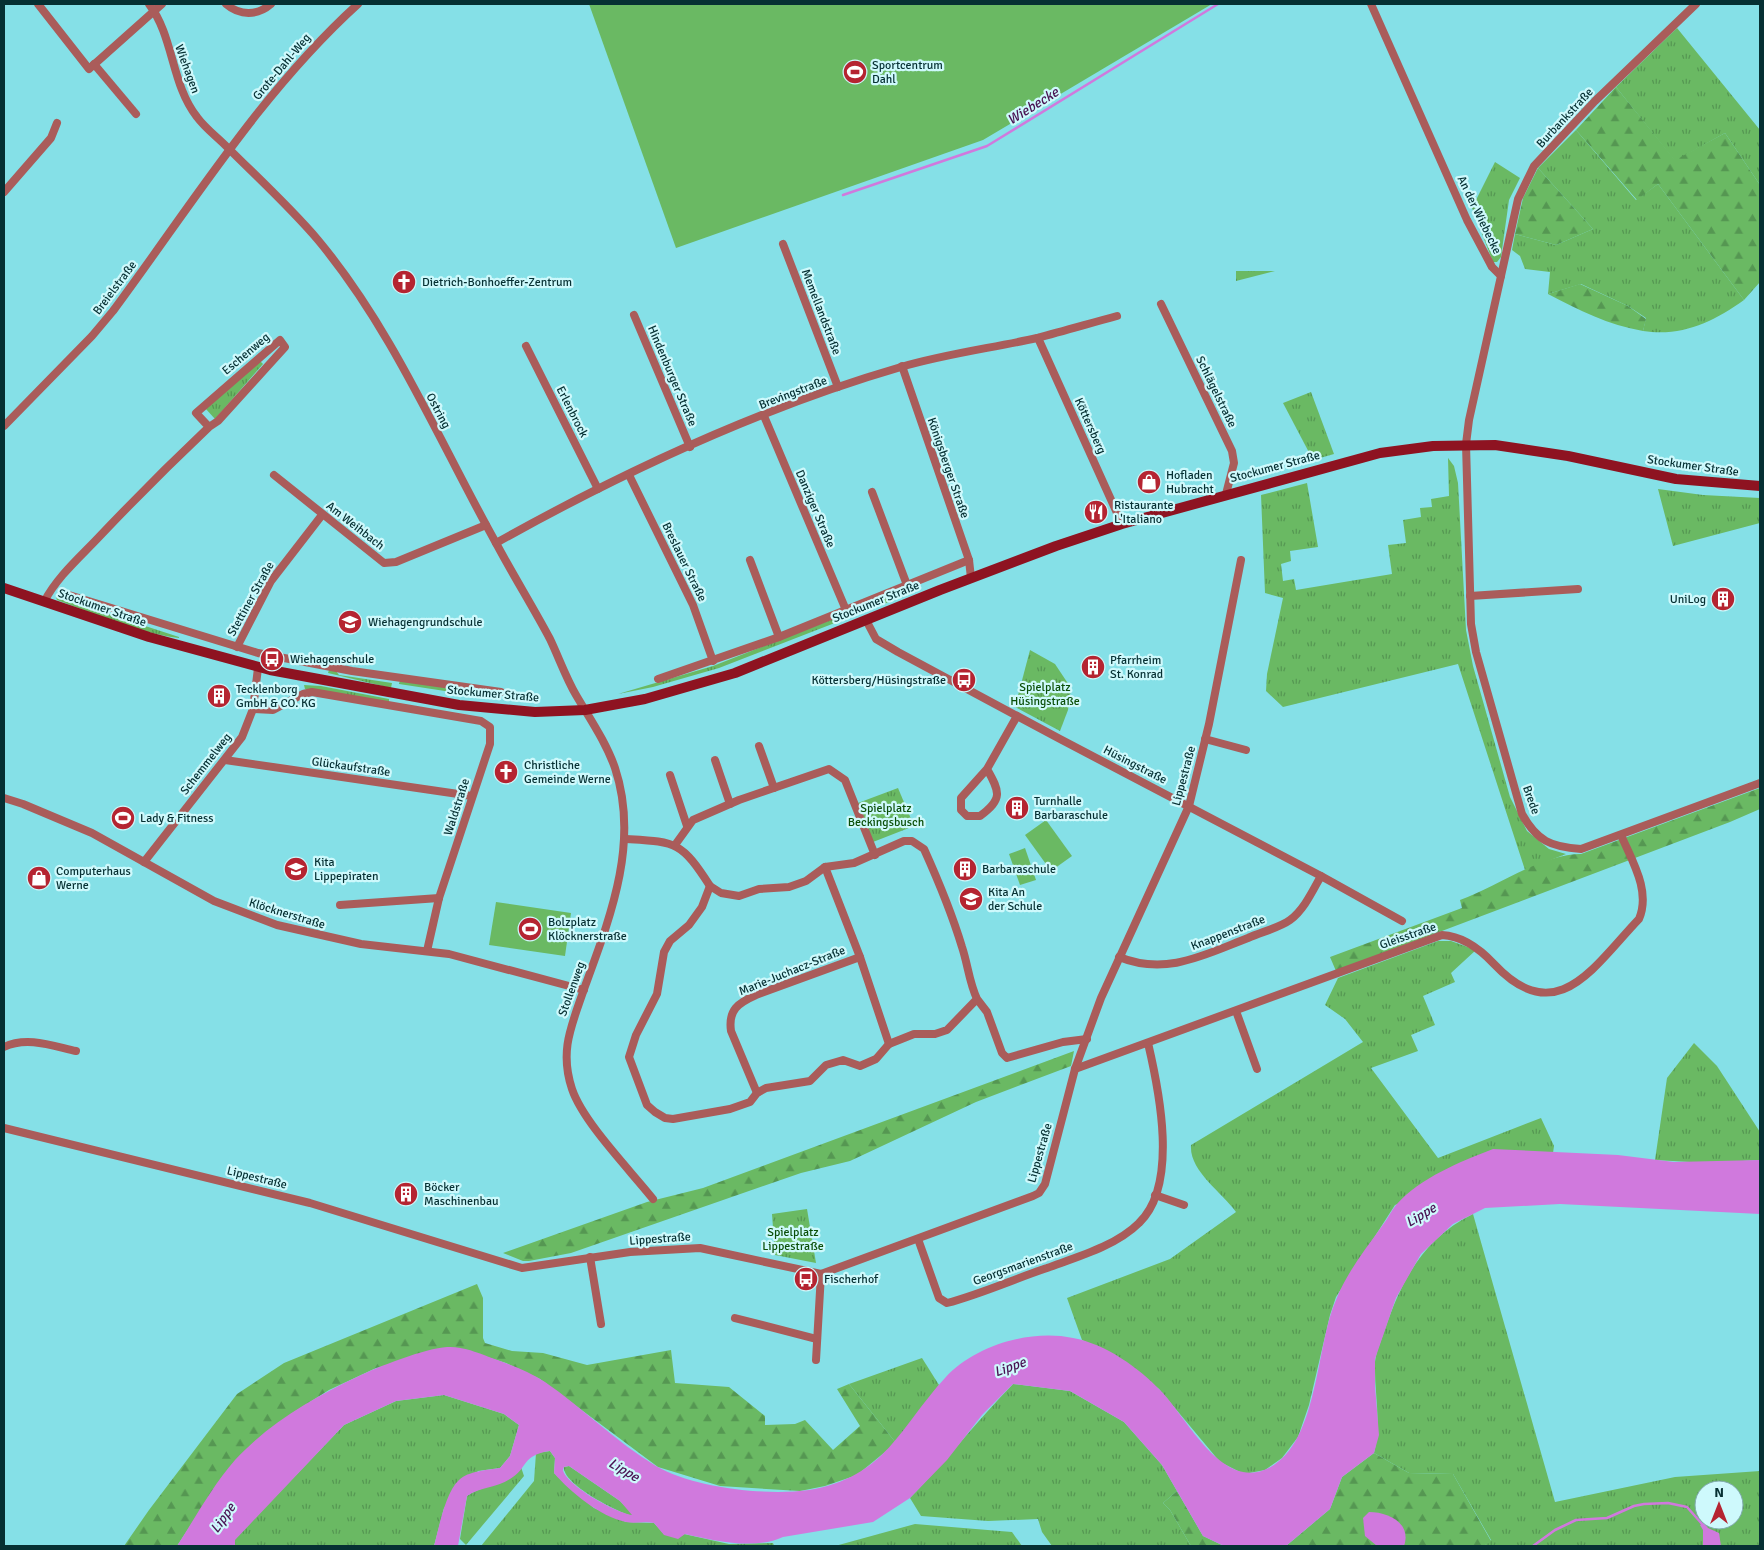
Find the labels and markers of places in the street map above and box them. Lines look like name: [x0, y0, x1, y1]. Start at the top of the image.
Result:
place label: Sportcentrum Dahl: [872, 58, 943, 87]
sports icon: Sportcentrum Dahl: [842, 59, 868, 85]
church icon: Dietrich-Bonhoeffer-Zentrum: [391, 269, 417, 295]
place label: Dietrich-Bonhoeffer-Zentrum: [422, 275, 572, 290]
place label: Hofladen Hubracht: [1166, 468, 1214, 497]
shop icon: Hofladen Hubracht: [1136, 469, 1162, 495]
place label: Ristaurante L'Italiano: [1114, 498, 1174, 527]
restaurant icon: Ristaurante L'Italiano: [1083, 499, 1109, 525]
building icon: UniLog: [1710, 586, 1736, 612]
place label: UniLog: [1670, 592, 1706, 607]
school or university icon: Wiehagengrundschule: [337, 609, 363, 635]
place label: Wiehagengrundschule: [368, 615, 483, 630]
bus stop icon: Wiehagenschule: [259, 646, 285, 672]
place label: Wiehagenschule: [290, 652, 374, 667]
place label: Pfarrheim St. Konrad: [1110, 653, 1163, 682]
building icon: Pfarrheim St. Konrad: [1080, 654, 1106, 680]
bus stop icon: Köttersberg/Hüsingstraße: [951, 667, 977, 693]
place label: Köttersberg/Hüsingstraße: [811, 673, 946, 688]
place label: Tecklenborg GmbH & CO. KG: [236, 682, 316, 711]
building icon: Tecklenborg GmbH & CO. KG: [206, 683, 232, 709]
place label: Christliche Gemeinde Werne: [524, 758, 611, 787]
church icon: Christliche Gemeinde Werne: [493, 759, 519, 785]
place label: Turnhalle Barbaraschule: [1034, 794, 1108, 823]
building icon: Turnhalle Barbaraschule: [1004, 795, 1030, 821]
sports icon: Lady & Fitness: [110, 805, 136, 831]
place label: Lady & Fitness: [140, 811, 214, 826]
place label: Kita Lippepiraten: [314, 855, 379, 884]
school or university icon: Kita Lippepiraten: [283, 856, 309, 882]
building icon: Barbaraschule: [952, 856, 978, 882]
place label: Barbaraschule: [982, 862, 1056, 877]
place label: Computerhaus Werne: [56, 864, 131, 893]
shop icon: Computerhaus Werne: [26, 865, 52, 891]
place label: Kita An der Schule: [988, 885, 1042, 914]
school or university icon: Kita An der Schule: [958, 886, 984, 912]
place label: Bolzplatz Klöcknerstraße: [548, 915, 627, 944]
sports icon: Bolzplatz Klöcknerstraße: [517, 916, 543, 942]
place label: Böcker Maschinenbau: [424, 1180, 499, 1209]
building icon: Böcker Maschinenbau: [393, 1181, 419, 1207]
bus stop icon: Fischerhof: [793, 1266, 819, 1292]
place label: Fischerhof: [824, 1272, 879, 1287]

